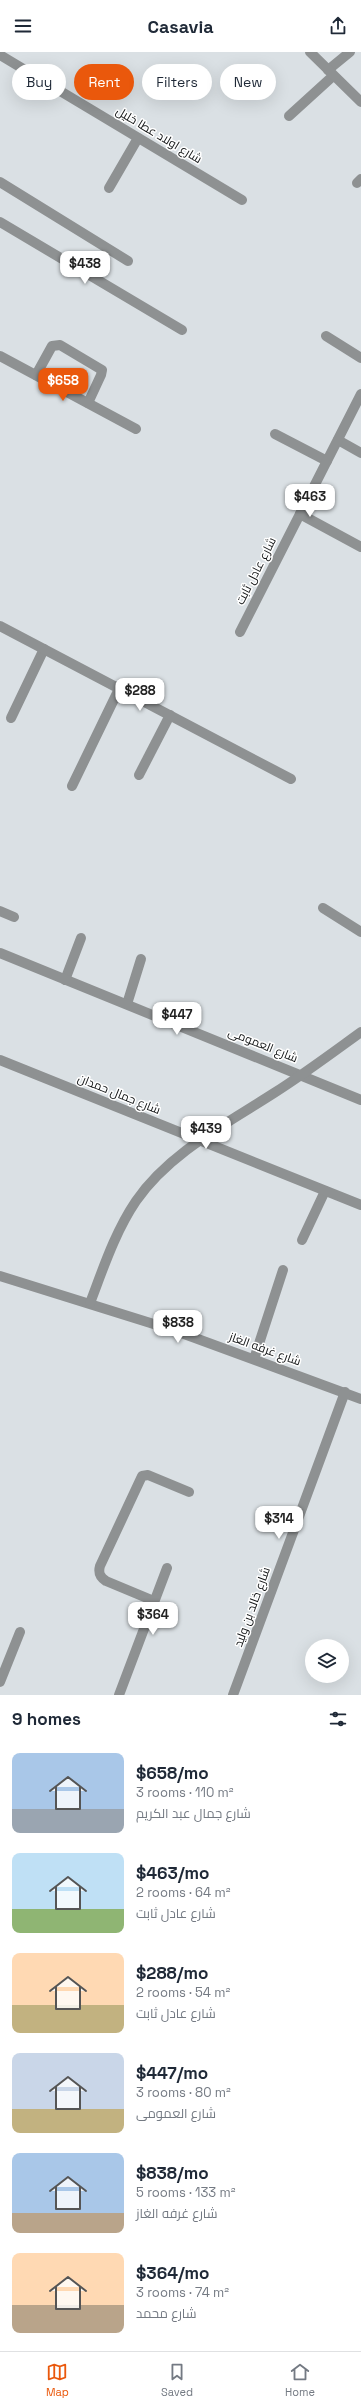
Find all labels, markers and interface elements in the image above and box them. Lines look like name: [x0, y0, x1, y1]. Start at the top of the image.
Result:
icon: menu: [12, 15, 34, 37]
text: Casavia: [147, 15, 214, 38]
icon: share: [327, 15, 349, 37]
chip: Buy: [12, 64, 66, 100]
chip: Rent: [74, 64, 134, 100]
chip: Filters: [142, 64, 212, 100]
chip: New: [220, 64, 276, 100]
street label: شارع اولاد عطا خليل: [113, 103, 205, 167]
pin: $438: [61, 251, 109, 285]
text: $438: [69, 255, 101, 272]
pin: $658: [39, 368, 87, 402]
text: $658: [47, 372, 79, 389]
pin: $463: [286, 484, 334, 518]
text: $463: [294, 488, 326, 505]
street label: شارع عادل ثابت: [232, 535, 280, 607]
pin: $288: [116, 678, 164, 712]
text: $288: [124, 682, 156, 699]
pin: $447: [153, 1002, 201, 1036]
text: $447: [161, 1006, 193, 1023]
street label: شارع العمومى: [226, 1024, 300, 1066]
street label: شارع جمال حمدان: [75, 1070, 163, 1118]
pin: $439: [182, 1116, 230, 1150]
text: $439: [190, 1120, 222, 1137]
pin: $838: [154, 1310, 202, 1344]
text: $838: [162, 1314, 194, 1331]
street label: شارع غرفه الغاز: [226, 1328, 303, 1369]
pin: $314: [255, 1506, 303, 1540]
text: $314: [264, 1510, 294, 1527]
street label: شارع خالد بن وليد: [230, 1565, 274, 1649]
pin: $364: [129, 1602, 177, 1636]
text: $364: [137, 1606, 169, 1623]
map controls: [305, 1639, 349, 1683]
button: layers: [305, 1639, 349, 1683]
text: 9 homes: [12, 1708, 81, 1730]
icon: filters: [327, 1708, 349, 1730]
text: $658/mo: [136, 1762, 209, 1784]
icon: home: [44, 1769, 92, 1817]
text: 3 rooms · 110 m²: [136, 1784, 234, 1801]
text: شارع جمال عبد الكريم: [136, 1805, 251, 1822]
text: $463/mo: [136, 1862, 209, 1884]
icon: home: [44, 1869, 92, 1917]
text: 2 rooms · 64 m²: [136, 1884, 230, 1901]
text: شارع عادل ثابت: [136, 1905, 216, 1922]
text: $288/mo: [136, 1962, 208, 1984]
icon: home: [44, 1969, 92, 2017]
text: 2 rooms · 54 m²: [136, 1984, 230, 2001]
text: شارع عادل ثابت: [136, 2005, 216, 2022]
text: $447/mo: [136, 2062, 208, 2084]
icon: home: [44, 2069, 92, 2117]
text: 3 rooms · 80 m²: [136, 2084, 231, 2101]
text: شارع العمومى: [136, 2105, 216, 2122]
text: $838/mo: [136, 2162, 209, 2184]
icon: home: [44, 2169, 92, 2217]
text: 5 rooms · 133 m²: [136, 2184, 235, 2201]
text: شارع غرفه الغاز: [136, 2205, 217, 2222]
text: $364/mo: [136, 2262, 209, 2284]
icon: home: [44, 2269, 92, 2317]
text: 3 rooms · 74 m²: [136, 2284, 229, 2301]
text: شارع محمد: [136, 2305, 196, 2322]
tab: Map: [46, 2361, 69, 2399]
tab: Saved: [161, 2361, 193, 2399]
tab: Home: [285, 2361, 315, 2399]

